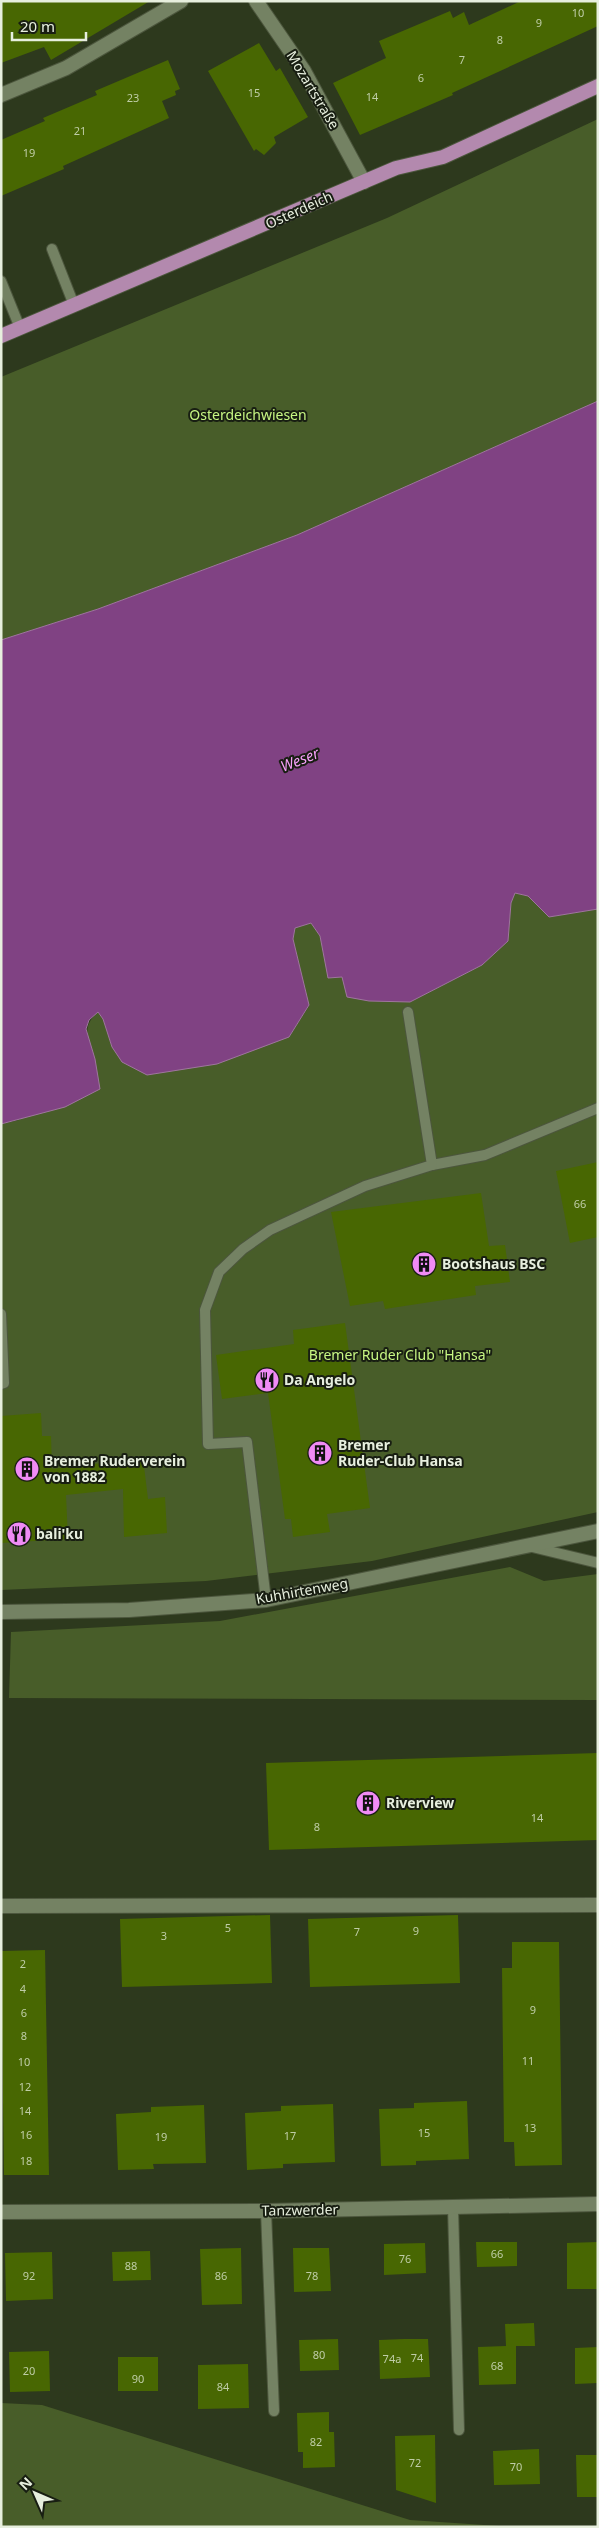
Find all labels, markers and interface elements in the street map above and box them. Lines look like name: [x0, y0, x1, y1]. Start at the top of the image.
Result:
house number: 10: [572, 5, 584, 20]
scale bar: [12, 10, 86, 42]
house number: 9: [536, 15, 542, 30]
text: 20 m: [20, 16, 55, 36]
house number: 8: [497, 32, 503, 47]
street label: Mozartstraße: [283, 47, 344, 132]
house number: 7: [459, 52, 465, 67]
house number: 6: [418, 70, 424, 85]
house number: 15: [248, 85, 260, 100]
house number: 14: [366, 89, 379, 104]
house number: 23: [127, 90, 139, 105]
house number: 21: [74, 123, 86, 138]
house number: 19: [23, 145, 35, 160]
street label: Osterdeich: [262, 186, 335, 233]
park label: Osterdeichwiesen: [189, 405, 307, 424]
water label: Weser: [277, 742, 323, 776]
house number: 66: [574, 1196, 586, 1211]
building icon: Bootshaus BSC: [411, 1251, 437, 1277]
place label: Bootshaus BSC: [442, 1254, 545, 1273]
park label: Bremer Ruder Club "Hansa": [309, 1345, 491, 1364]
restaurant icon: Da Angelo: [254, 1367, 280, 1393]
place label: Da Angelo: [284, 1370, 355, 1389]
place label: Bremer Ruder-Club Hansa: [338, 1435, 463, 1470]
building icon: Bremer Ruder-Club Hansa: [307, 1440, 333, 1466]
place label: Bremer Ruderverein von 1882: [44, 1451, 185, 1486]
building icon: Bremer Ruderverein von 1882: [14, 1456, 40, 1482]
restaurant icon: bali'ku: [6, 1521, 32, 1547]
place label: bali'ku: [36, 1524, 83, 1543]
street label: Kuhhirtenweg: [254, 1573, 349, 1608]
building icon: Riverview: [355, 1790, 381, 1816]
place label: Riverview: [386, 1793, 454, 1812]
house number: 14: [531, 1810, 544, 1825]
house number: 8: [314, 1819, 320, 1834]
house number: 5: [225, 1920, 231, 1935]
house number: 9: [413, 1923, 419, 1938]
house number: 7: [354, 1924, 360, 1939]
house number: 3: [161, 1928, 167, 1943]
house number: 2: [20, 1956, 26, 1971]
house number: 4: [20, 1981, 27, 1996]
house number: 9: [530, 2002, 536, 2017]
house number: 6: [21, 2005, 27, 2020]
house number: 8: [21, 2028, 27, 2043]
house number: 11: [522, 2053, 534, 2068]
house number: 10: [18, 2054, 30, 2069]
house number: 12: [19, 2079, 31, 2094]
house number: 14: [19, 2103, 32, 2118]
house number: 13: [524, 2120, 536, 2135]
house number: 15: [418, 2125, 430, 2140]
house number: 16: [20, 2127, 32, 2142]
house number: 17: [284, 2128, 296, 2143]
house number: 19: [155, 2129, 167, 2144]
house number: 18: [20, 2153, 32, 2168]
street label: Tanzwerder: [262, 2199, 339, 2220]
house number: 66: [491, 2246, 503, 2261]
house number: 76: [399, 2251, 411, 2266]
house number: 88: [125, 2258, 137, 2273]
house number: 92: [23, 2268, 35, 2283]
house number: 86: [215, 2268, 227, 2283]
house number: 78: [306, 2268, 318, 2283]
house number: 80: [313, 2347, 325, 2362]
house number: 74: [411, 2350, 424, 2365]
house number: 74a: [383, 2351, 401, 2366]
house number: 68: [491, 2358, 503, 2373]
house number: 20: [23, 2363, 35, 2378]
house number: 90: [132, 2371, 144, 2386]
house number: 84: [217, 2379, 230, 2394]
house number: 82: [310, 2434, 322, 2449]
house number: 72: [409, 2455, 421, 2470]
house number: 70: [510, 2459, 522, 2474]
north arrow: [10, 2468, 60, 2518]
text: N: [15, 2473, 36, 2494]

